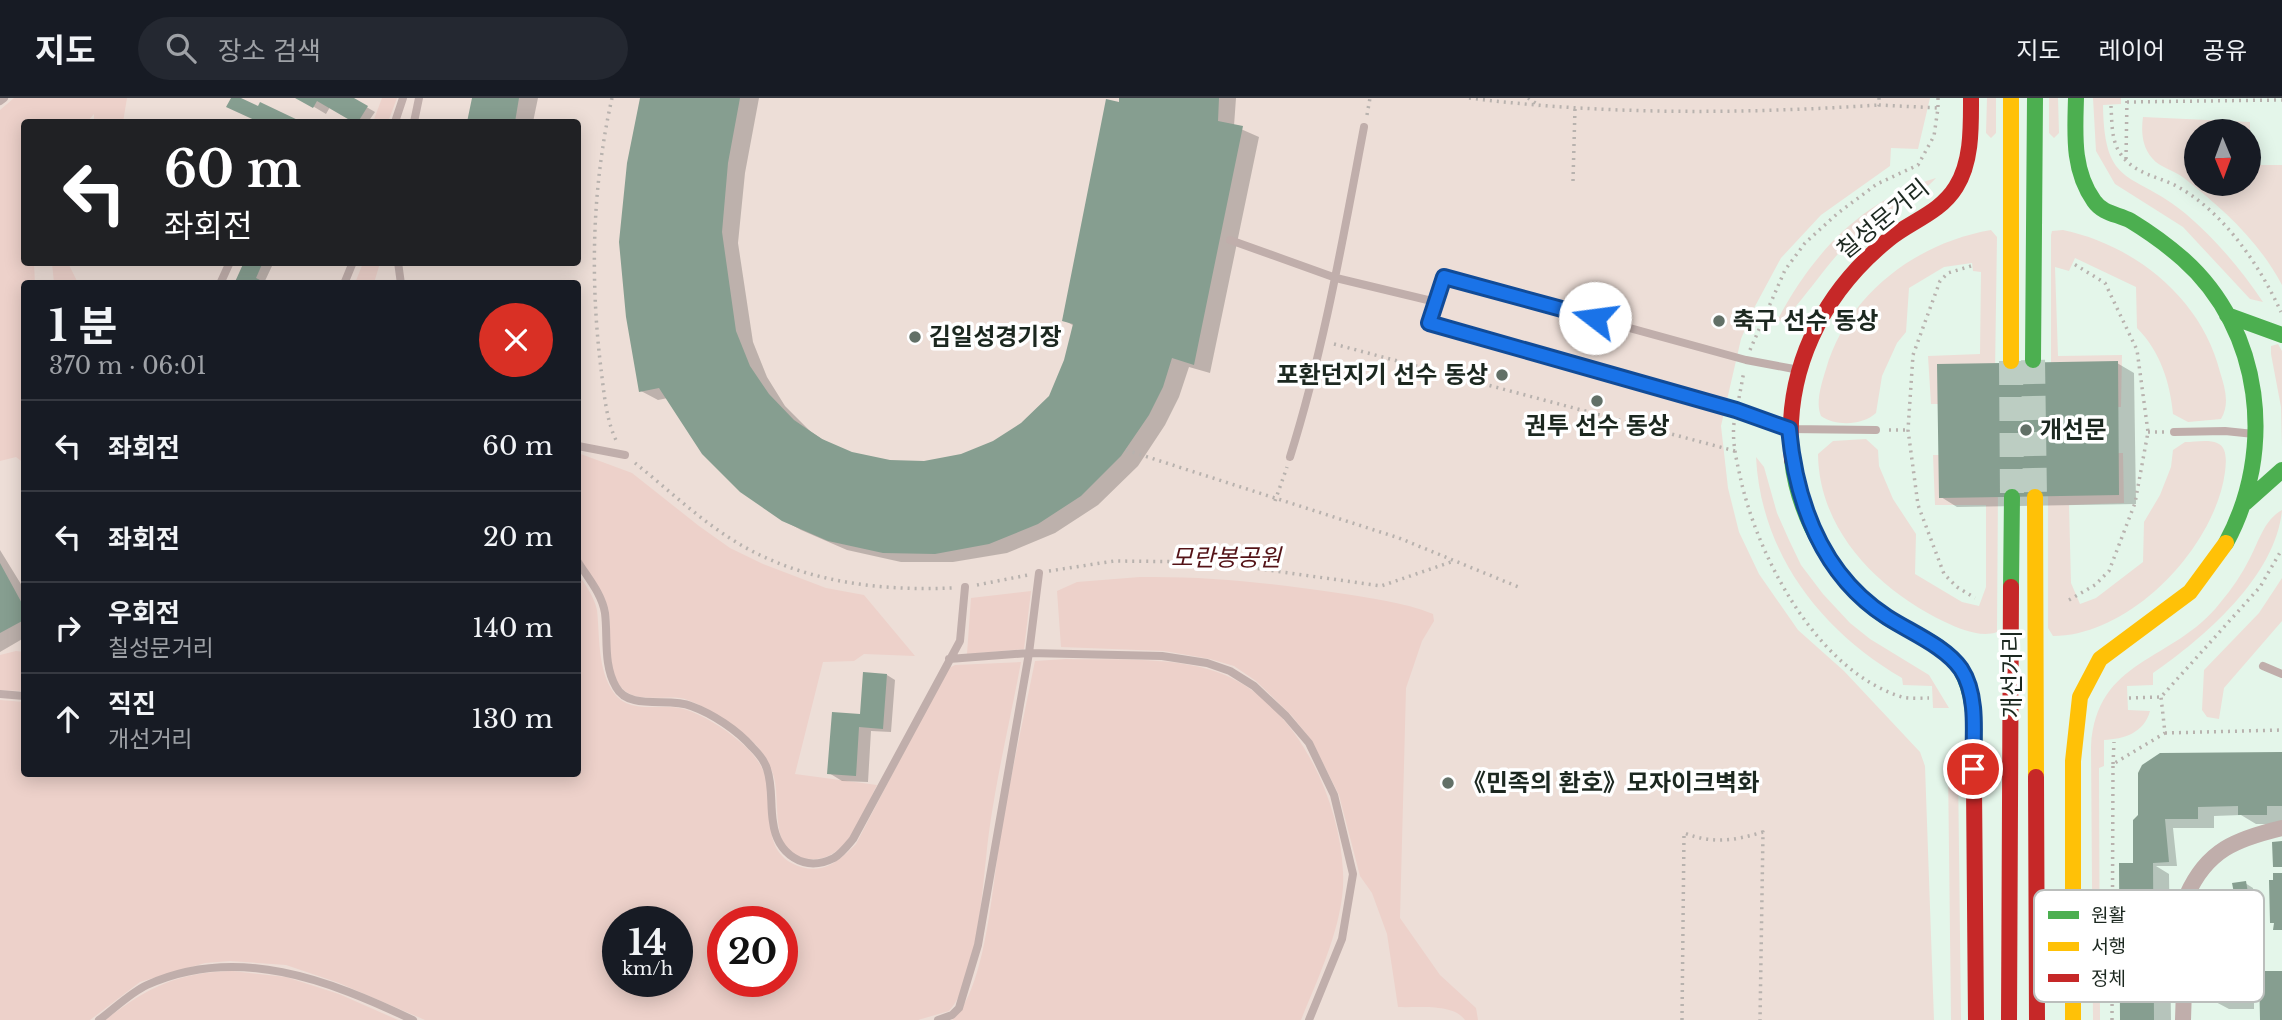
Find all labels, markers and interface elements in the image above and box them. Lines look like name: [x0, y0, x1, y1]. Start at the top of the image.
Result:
search box: [138, 17, 628, 80]
icon: search: [162, 29, 200, 67]
text: 지도: [35, 30, 96, 71]
text: 장소 검색: [218, 35, 321, 67]
text: 지도: [2016, 36, 2061, 65]
text: 레이어: [2099, 36, 2165, 65]
text: 공유: [2203, 36, 2247, 65]
north arrow: [2184, 119, 2261, 196]
map controls: [2184, 119, 2261, 196]
text: 60 m: [164, 139, 301, 200]
icon: left: [49, 147, 140, 238]
street label: 칠성문거리: [1831, 173, 1935, 265]
text: 좌회전: [164, 206, 252, 246]
position arrow: [1558, 281, 1632, 355]
text: 1 분: [49, 300, 117, 352]
button: close: [479, 303, 553, 377]
place label: 축구 선수 동상: [1733, 306, 1878, 335]
marker: 축구 선수 동상: [1711, 313, 1727, 329]
place label: 김일성경기장: [929, 322, 1061, 351]
marker: 김일성경기장: [907, 329, 923, 345]
text: 370 m · 06:01: [49, 352, 207, 380]
place label: 포환던지기 선수 동상: [1277, 360, 1488, 389]
marker: 포환던지기 선수 동상: [1494, 367, 1510, 383]
marker: 권투 선수 동상: [1589, 393, 1605, 409]
place label: 권투 선수 동상: [1524, 411, 1670, 440]
place label: 개선문: [2040, 415, 2106, 444]
marker: 개선문: [2018, 422, 2034, 438]
icon: left: [49, 427, 87, 465]
text: 60 m: [482, 430, 553, 462]
text: 좌회전: [108, 432, 180, 464]
icon: left: [49, 518, 87, 556]
text: 20 m: [483, 521, 553, 553]
text: 좌회전: [108, 523, 180, 555]
park label: 모란봉공원: [1171, 543, 1283, 572]
text: 우회전: [108, 597, 180, 629]
icon: right: [49, 609, 87, 647]
text: 140 m: [472, 612, 553, 644]
street label: 개선거리: [1997, 630, 2026, 718]
text: 칠성문거리: [108, 634, 214, 662]
text: 직진: [108, 688, 156, 720]
icon: ahead: [49, 700, 87, 738]
text: 130 m: [471, 703, 553, 735]
text: 개선거리: [108, 725, 193, 753]
pin: [1943, 739, 2003, 799]
icon: arrive: [1954, 750, 1992, 788]
place label: 《민족의 환호》모자이크벽화: [1462, 768, 1759, 797]
marker: 《민족의 환호》모자이크벽화: [1440, 775, 1456, 791]
legend: [2034, 890, 2264, 1002]
text: 원활: [2091, 904, 2126, 927]
speed limit sign: 20: [707, 906, 798, 997]
text: 14: [628, 921, 667, 964]
text: 서행: [2091, 935, 2126, 958]
text: km/h: [622, 958, 673, 980]
text: 정체: [2091, 967, 2126, 990]

